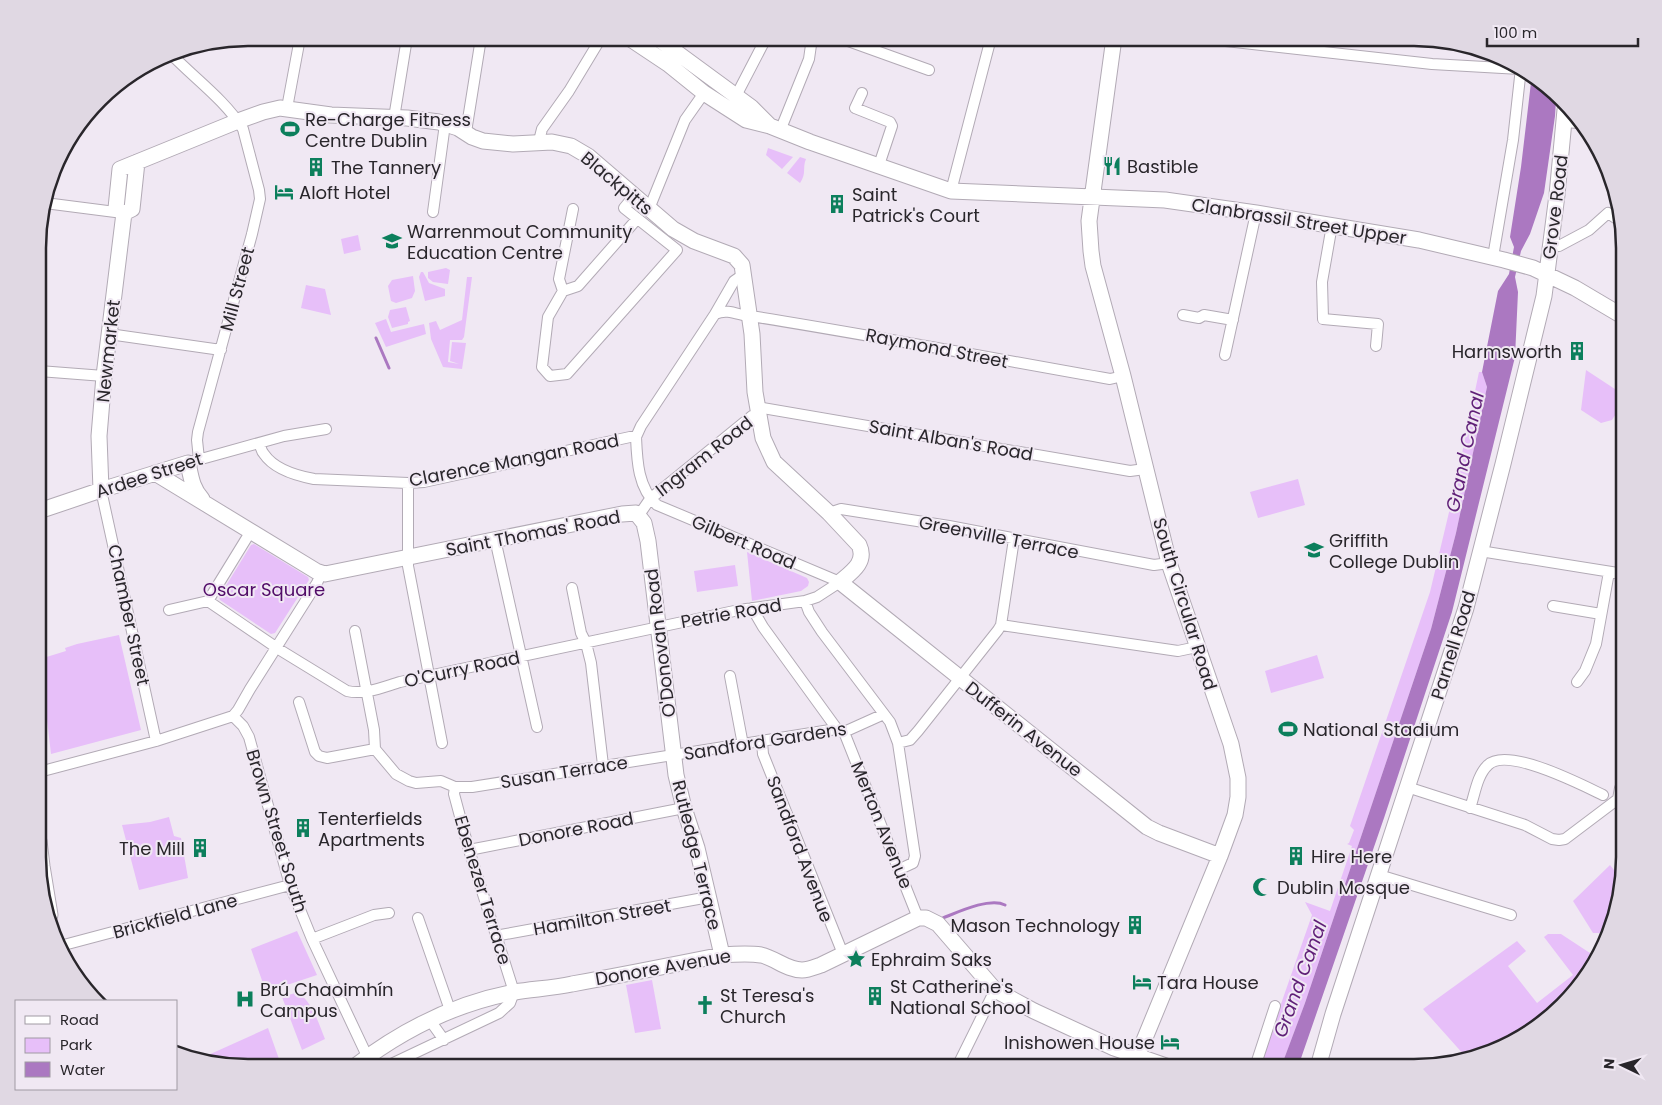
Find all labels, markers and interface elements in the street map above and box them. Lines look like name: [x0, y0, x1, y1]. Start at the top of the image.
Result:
scale bar: [1487, 15, 1638, 47]
text: 100 m: [1494, 22, 1537, 43]
place label: Re-Charge Fitness Centre Dublin: [305, 107, 471, 153]
sports icon: Re-Charge Fitness Centre Dublin: [279, 118, 301, 140]
street label: Blackpitts: [576, 145, 658, 221]
street label: Grove Road: [1536, 153, 1574, 261]
place label: Bastible: [1127, 154, 1198, 179]
place label: The Tannery: [331, 155, 441, 180]
restaurant icon: Bastible: [1101, 155, 1123, 177]
building icon: The Tannery: [305, 156, 327, 178]
place label: Aloft Hotel: [299, 180, 390, 205]
hotel icon: Aloft Hotel: [273, 181, 295, 203]
place label: Saint Patrick's Court: [852, 182, 980, 228]
street label: Clanbrassil Street Upper: [1190, 192, 1409, 250]
building icon: Saint Patrick's Court: [826, 193, 848, 215]
place label: Warrenmout Community Education Centre: [407, 219, 632, 265]
school or university icon: Warrenmout Community Education Centre: [381, 230, 403, 252]
street label: Mill Street: [214, 244, 260, 334]
street label: Newmarket: [90, 298, 126, 404]
street label: Raymond Street: [864, 322, 1010, 374]
place label: Harmsworth: [1452, 339, 1562, 364]
building icon: Harmsworth: [1566, 340, 1588, 362]
water label: Grand Canal: [1439, 389, 1491, 515]
street label: Ingram Road: [650, 410, 758, 502]
street label: Saint Alban's Road: [867, 413, 1035, 467]
street label: Clarence Mangan Road: [407, 427, 621, 493]
street label: Ardee Street: [92, 446, 206, 504]
street label: Saint Thomas' Road: [444, 504, 622, 562]
street label: Gilbert Road: [688, 509, 800, 575]
street label: Greenville Terrace: [917, 509, 1081, 565]
street label: South Circular Road: [1147, 515, 1223, 693]
place label: Griffith College Dublin: [1329, 528, 1459, 574]
school or university icon: Griffith College Dublin: [1303, 539, 1325, 561]
street label: Chamber Street: [102, 542, 156, 688]
street label: O'Donovan Road: [638, 567, 682, 719]
park label: Oscar Square: [203, 577, 325, 602]
street label: Parnell Road: [1425, 588, 1481, 702]
street label: Petrie Road: [679, 592, 783, 634]
street label: O'Curry Road: [402, 645, 522, 693]
street label: Dufferin Avenue: [960, 675, 1088, 783]
street label: Sandford Gardens: [682, 716, 848, 766]
place label: National Stadium: [1303, 717, 1459, 742]
sports icon: National Stadium: [1277, 718, 1299, 740]
street label: Brown Street South: [240, 746, 314, 916]
street label: Susan Terrace: [499, 750, 629, 794]
street label: Merton Avenue: [845, 758, 919, 892]
street label: Sandford Avenue: [761, 772, 839, 926]
street label: Rutledge Terrace: [666, 778, 728, 932]
place label: Tenterfields Apartments: [318, 806, 425, 852]
street label: Donore Road: [516, 806, 636, 852]
street label: Ebenezer Terrace: [448, 812, 518, 968]
building icon: Tenterfields Apartments: [292, 817, 314, 839]
place label: The Mill: [119, 836, 185, 861]
building icon: The Mill: [189, 837, 211, 859]
place label: Hire Here: [1311, 844, 1392, 869]
building icon: Hire Here: [1285, 845, 1307, 867]
place label: Dublin Mosque: [1277, 875, 1410, 900]
mosque icon: Dublin Mosque: [1251, 876, 1273, 898]
street label: Brickfield Lane: [110, 887, 240, 945]
street label: Hamilton Street: [531, 893, 673, 941]
place label: Mason Technology: [950, 913, 1120, 938]
building icon: Mason Technology: [1124, 914, 1146, 936]
water label: Grand Canal: [1266, 916, 1334, 1041]
street label: Donore Avenue: [593, 943, 733, 991]
place label: Ephraim Saks: [871, 947, 992, 972]
place icon: Ephraim Saks: [845, 948, 867, 970]
place label: Tara House: [1157, 970, 1259, 995]
hotel icon: Tara House: [1131, 971, 1153, 993]
place label: St Catherine's National School: [890, 974, 1031, 1020]
place label: Brú Chaoimhín Campus: [260, 977, 394, 1023]
place label: St Teresa's Church: [720, 983, 815, 1029]
building icon: St Catherine's National School: [864, 985, 886, 1007]
hospital icon: Brú Chaoimhín Campus: [234, 988, 256, 1010]
church icon: St Teresa's Church: [694, 994, 716, 1016]
legend: [15, 1000, 178, 1090]
text: Road: [60, 1009, 99, 1030]
place label: Inishowen House: [1004, 1030, 1155, 1055]
hotel icon: Inishowen House: [1159, 1031, 1181, 1053]
text: Park: [60, 1034, 92, 1055]
north arrow: [1597, 1040, 1647, 1090]
text: N: [1599, 1058, 1619, 1070]
text: Water: [60, 1059, 106, 1080]

